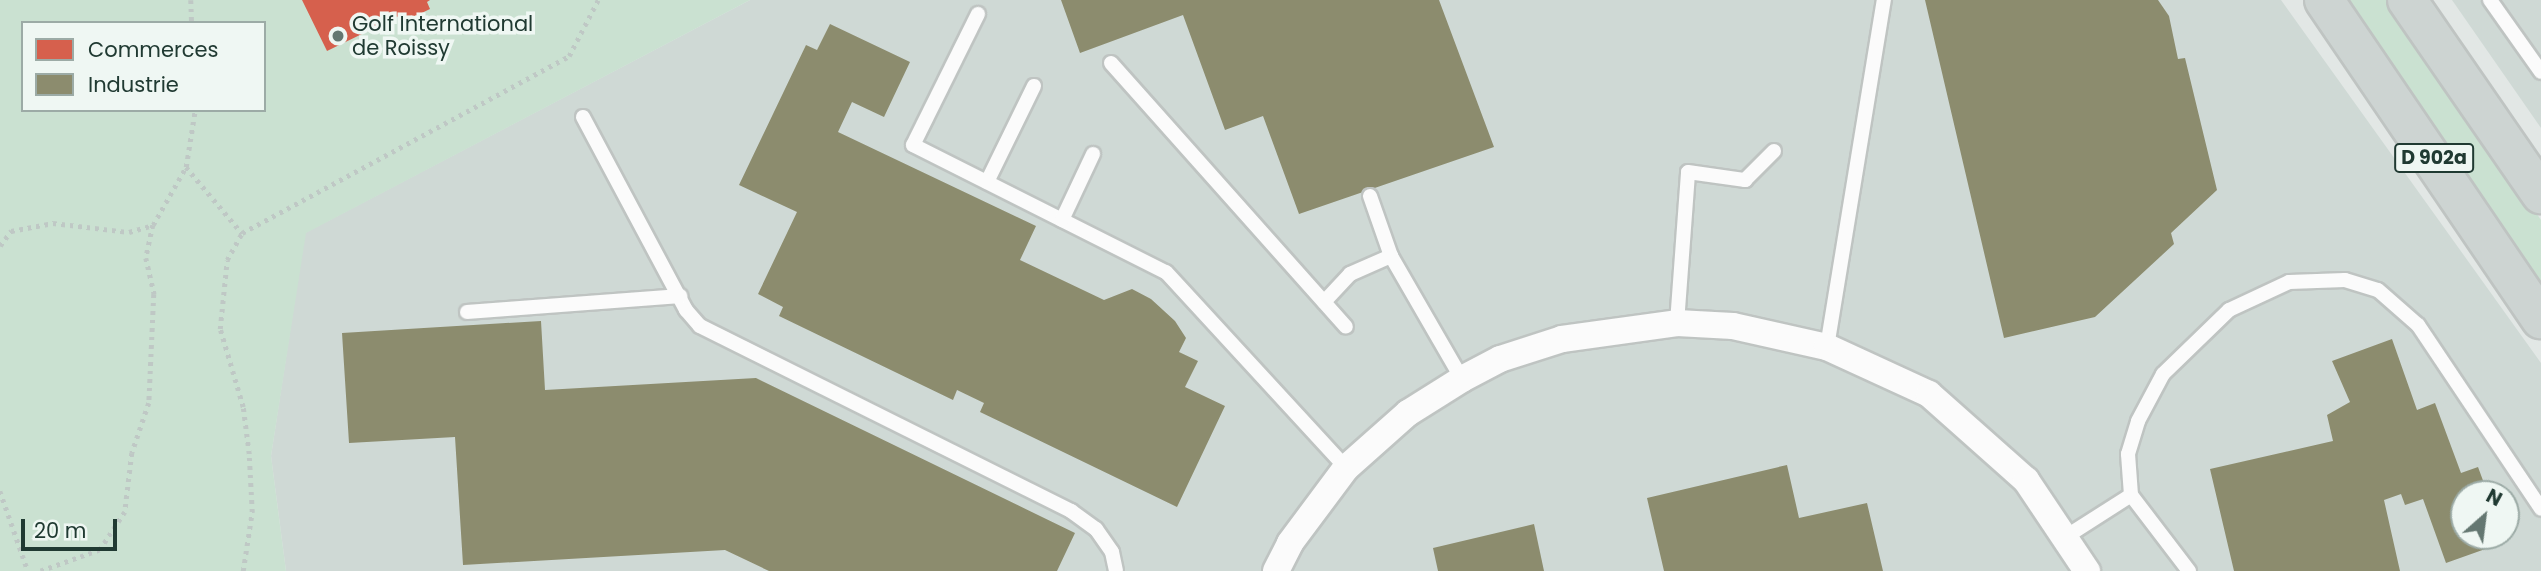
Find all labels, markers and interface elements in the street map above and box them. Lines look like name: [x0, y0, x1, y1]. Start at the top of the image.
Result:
place label: Golf International de Roissy: [352, 11, 533, 61]
legend: [21, 21, 266, 112]
marker: Golf International de Roissy: [330, 28, 346, 44]
text: Commerces: [88, 35, 219, 64]
text: Industrie: [88, 70, 179, 99]
road number: D 902a: [2394, 142, 2474, 174]
north arrow: [2450, 480, 2520, 550]
text: N: [2481, 483, 2507, 513]
scale bar: [24, 504, 121, 548]
text: 20 m: [34, 516, 87, 545]

